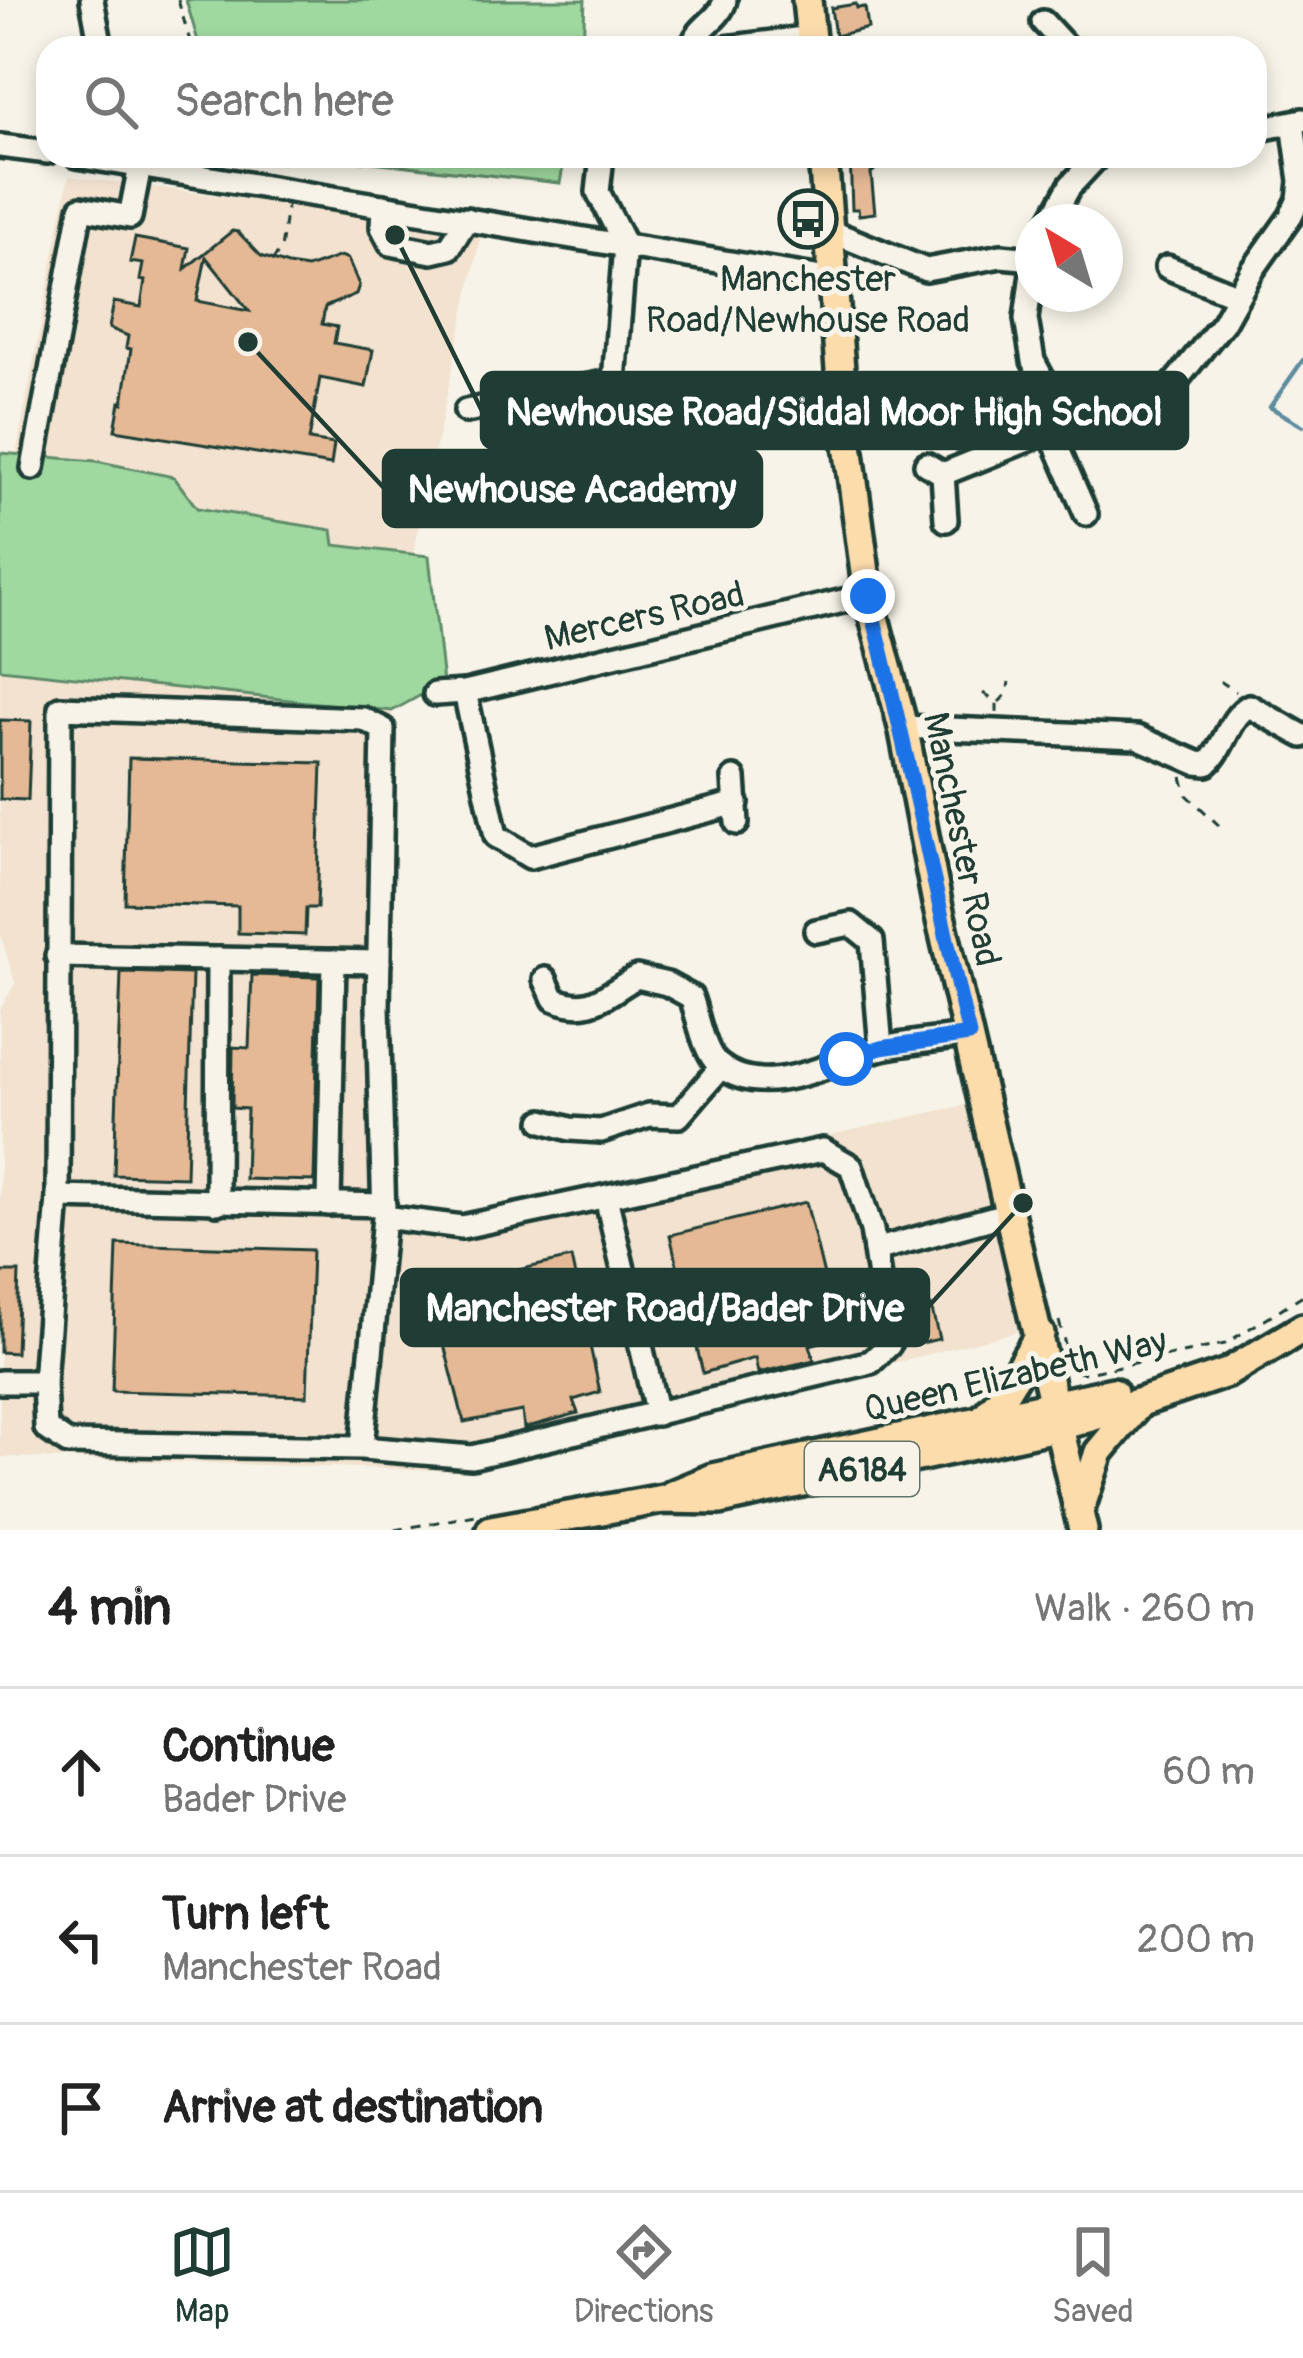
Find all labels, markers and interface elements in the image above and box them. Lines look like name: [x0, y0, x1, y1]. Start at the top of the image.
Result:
search box: [36, 36, 1267, 168]
icon: search: [78, 69, 144, 135]
text: Search here: [174, 74, 394, 130]
bus stop icon: Manchester Road/Newhouse Road: [777, 188, 839, 250]
north arrow: [1015, 204, 1123, 312]
place label: Manchester Road/Newhouse Road: [646, 257, 970, 343]
callout: Newhouse Road/Siddal Moor High School: [482, 373, 1187, 448]
text: Newhouse Road/Siddal Moor High School: [505, 388, 1163, 437]
callout: Newhouse Academy: [384, 451, 761, 526]
text: Newhouse Academy: [408, 465, 737, 514]
route end: [841, 569, 895, 623]
street label: Mercers Road: [540, 572, 749, 661]
street label: Manchester Road: [913, 708, 1010, 970]
route start: [819, 1032, 873, 1086]
callout: Manchester Road/Bader Drive: [402, 1270, 928, 1345]
text: Manchester Road/Bader Drive: [426, 1284, 905, 1333]
street label: Queen Elizabeth Way: [859, 1319, 1171, 1432]
road number: A6184: [805, 1442, 919, 1496]
text: 4 min: [48, 1576, 171, 1640]
text: Walk · 260 m: [1034, 1584, 1255, 1633]
text: Continue: [162, 1719, 335, 1775]
icon: ahead: [48, 1739, 114, 1805]
text: 60 m: [1163, 1747, 1255, 1796]
text: Bader Drive: [162, 1775, 347, 1824]
text: Turn left: [162, 1887, 329, 1943]
icon: left: [48, 1907, 114, 1973]
text: 200 m: [1137, 1915, 1255, 1964]
text: Manchester Road: [162, 1943, 442, 1992]
icon: arrive: [48, 2075, 114, 2141]
text: Arrive at destination: [162, 2080, 543, 2136]
tab: Map: [169, 2219, 235, 2332]
tab: Directions: [574, 2219, 714, 2332]
tab: Saved: [1052, 2219, 1134, 2332]

